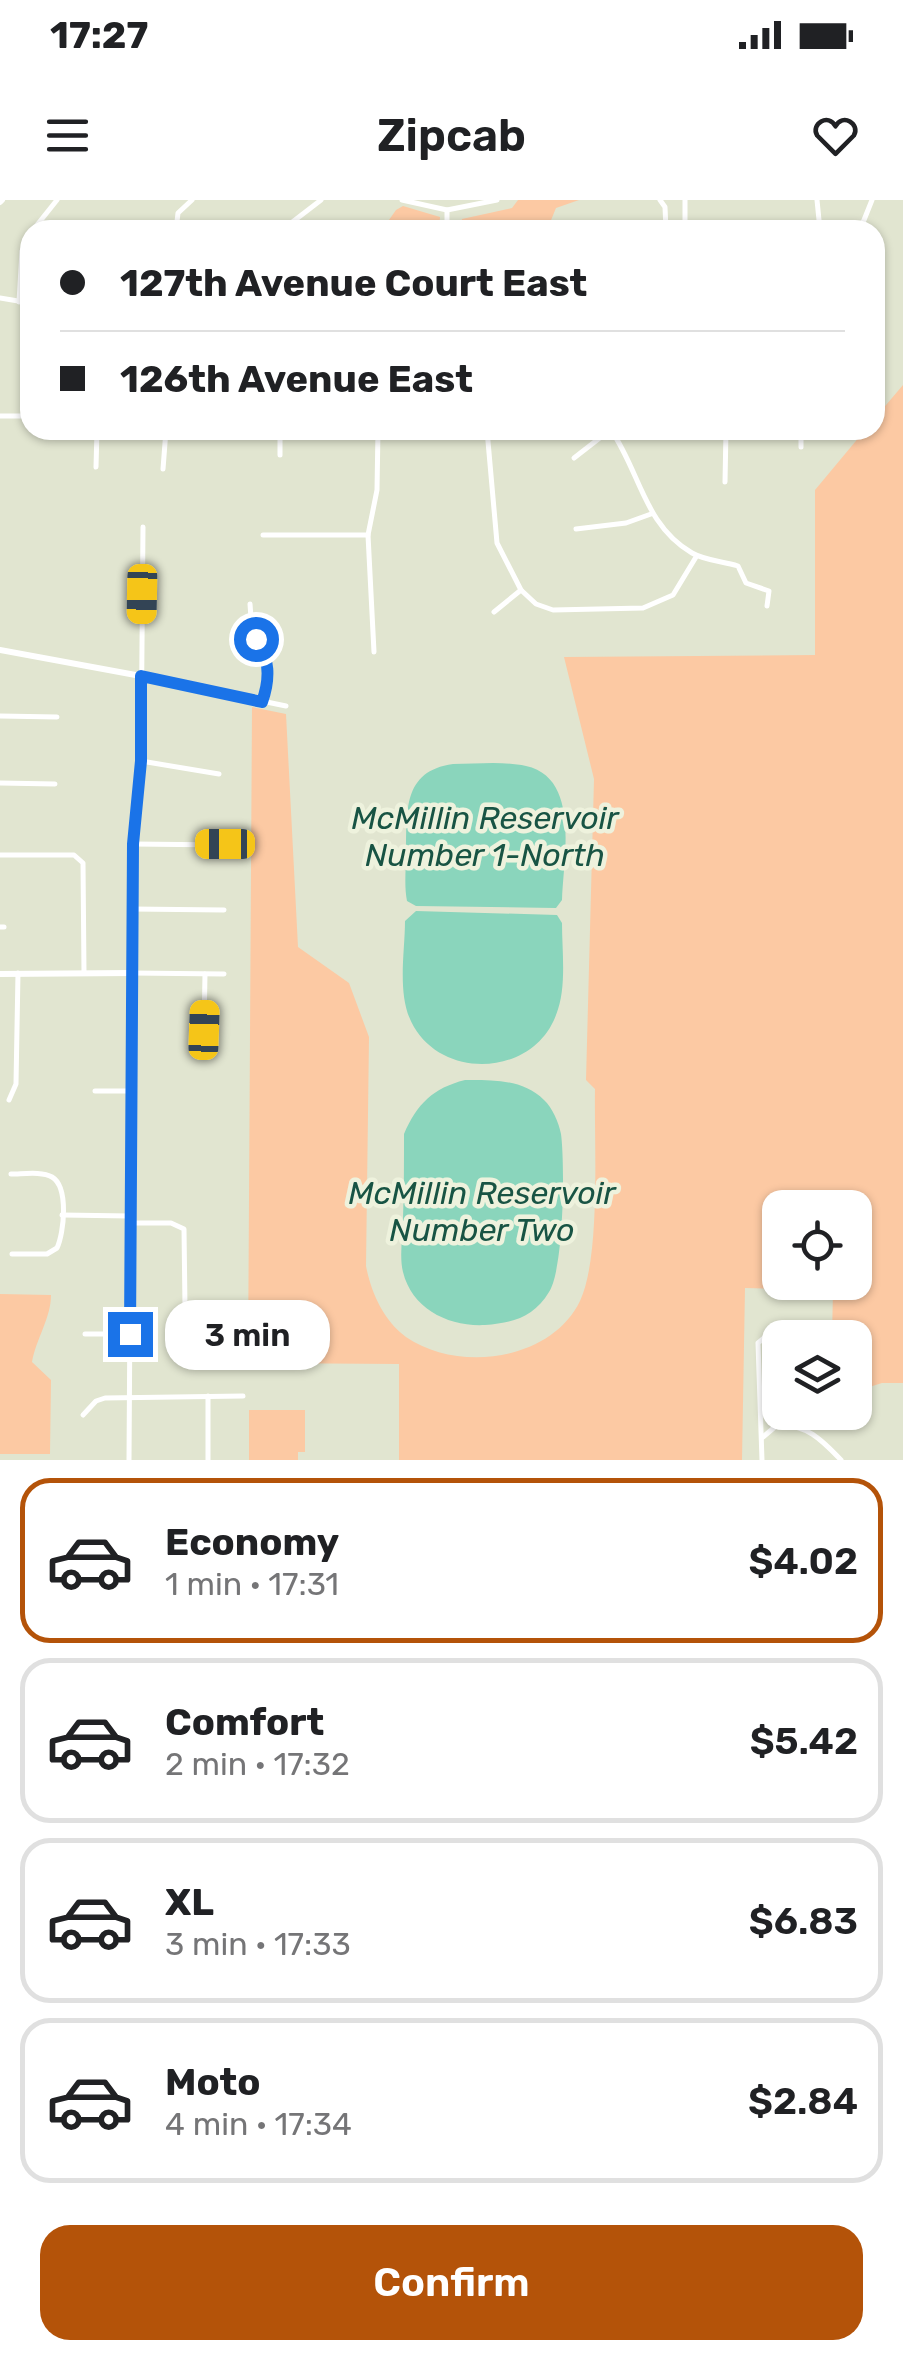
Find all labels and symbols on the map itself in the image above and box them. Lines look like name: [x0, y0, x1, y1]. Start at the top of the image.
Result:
car: [126, 564, 158, 624]
route start: [234, 617, 279, 662]
water label: McMillin Reservoir Number 1-North: [351, 799, 621, 874]
car: [195, 829, 255, 859]
car: [188, 999, 220, 1061]
water label: McMillin Reservoir Number Two: [348, 1174, 618, 1249]
callout: 3 min: [165, 1299, 330, 1369]
route end: [108, 1312, 153, 1357]

